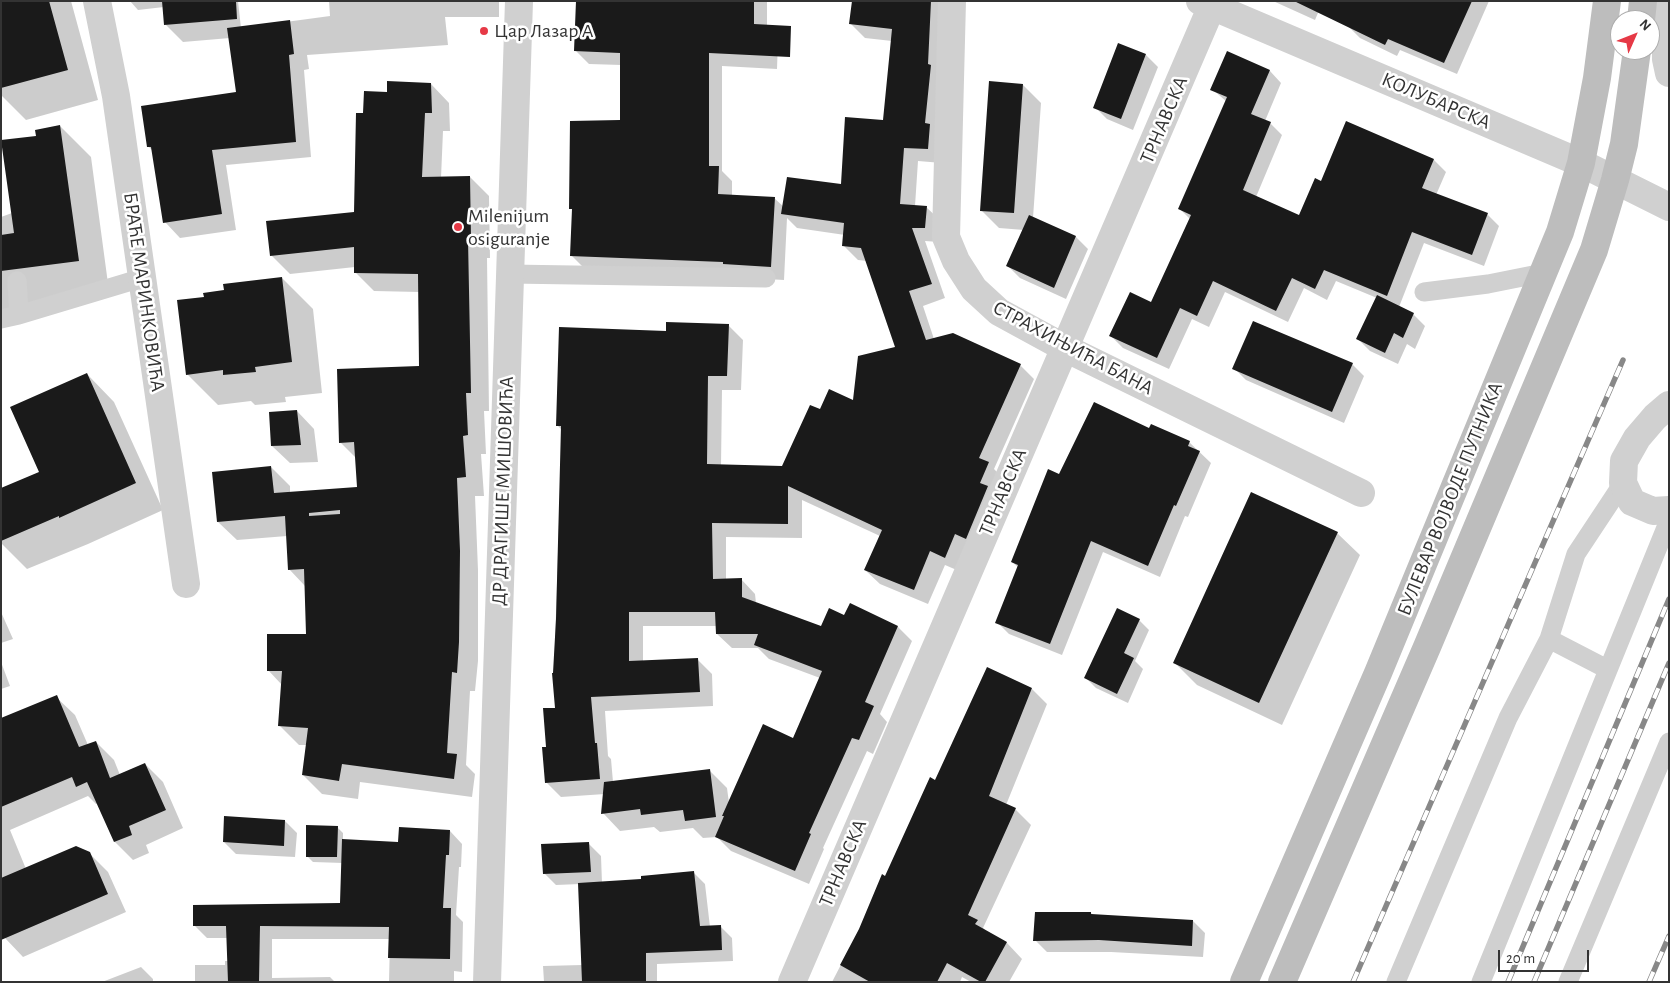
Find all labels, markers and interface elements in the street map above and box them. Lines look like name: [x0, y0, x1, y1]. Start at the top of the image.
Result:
north arrow: [1610, 10, 1660, 60]
text: N: [1637, 17, 1653, 34]
place label: Цар Лазар А: [494, 19, 593, 43]
marker: Цар Лазар А: [478, 25, 490, 37]
street label: КОЛУБАРСКА: [1378, 67, 1494, 135]
street label: ТРНАВСКА: [1135, 73, 1193, 167]
street label: БРАЋЕ МАРИНКОВИЋА: [118, 191, 170, 393]
place label: Milenijum osiguranje: [468, 204, 550, 251]
marker: Milenijum osiguranje: [452, 221, 464, 233]
street label: СТРАХИЊИЋА БАНА: [989, 296, 1157, 400]
street label: ДР ДРАГИШЕ МИШОВИЋА: [487, 376, 519, 606]
street label: БУЛЕВАР ВОЈВОДЕ ПУТНИКА: [1392, 379, 1508, 619]
street label: ТРНАВСКА: [974, 445, 1032, 539]
street label: ТРНАВСКА: [814, 816, 872, 910]
scale bar: [1500, 940, 1591, 972]
text: 20 m: [1506, 951, 1535, 966]

